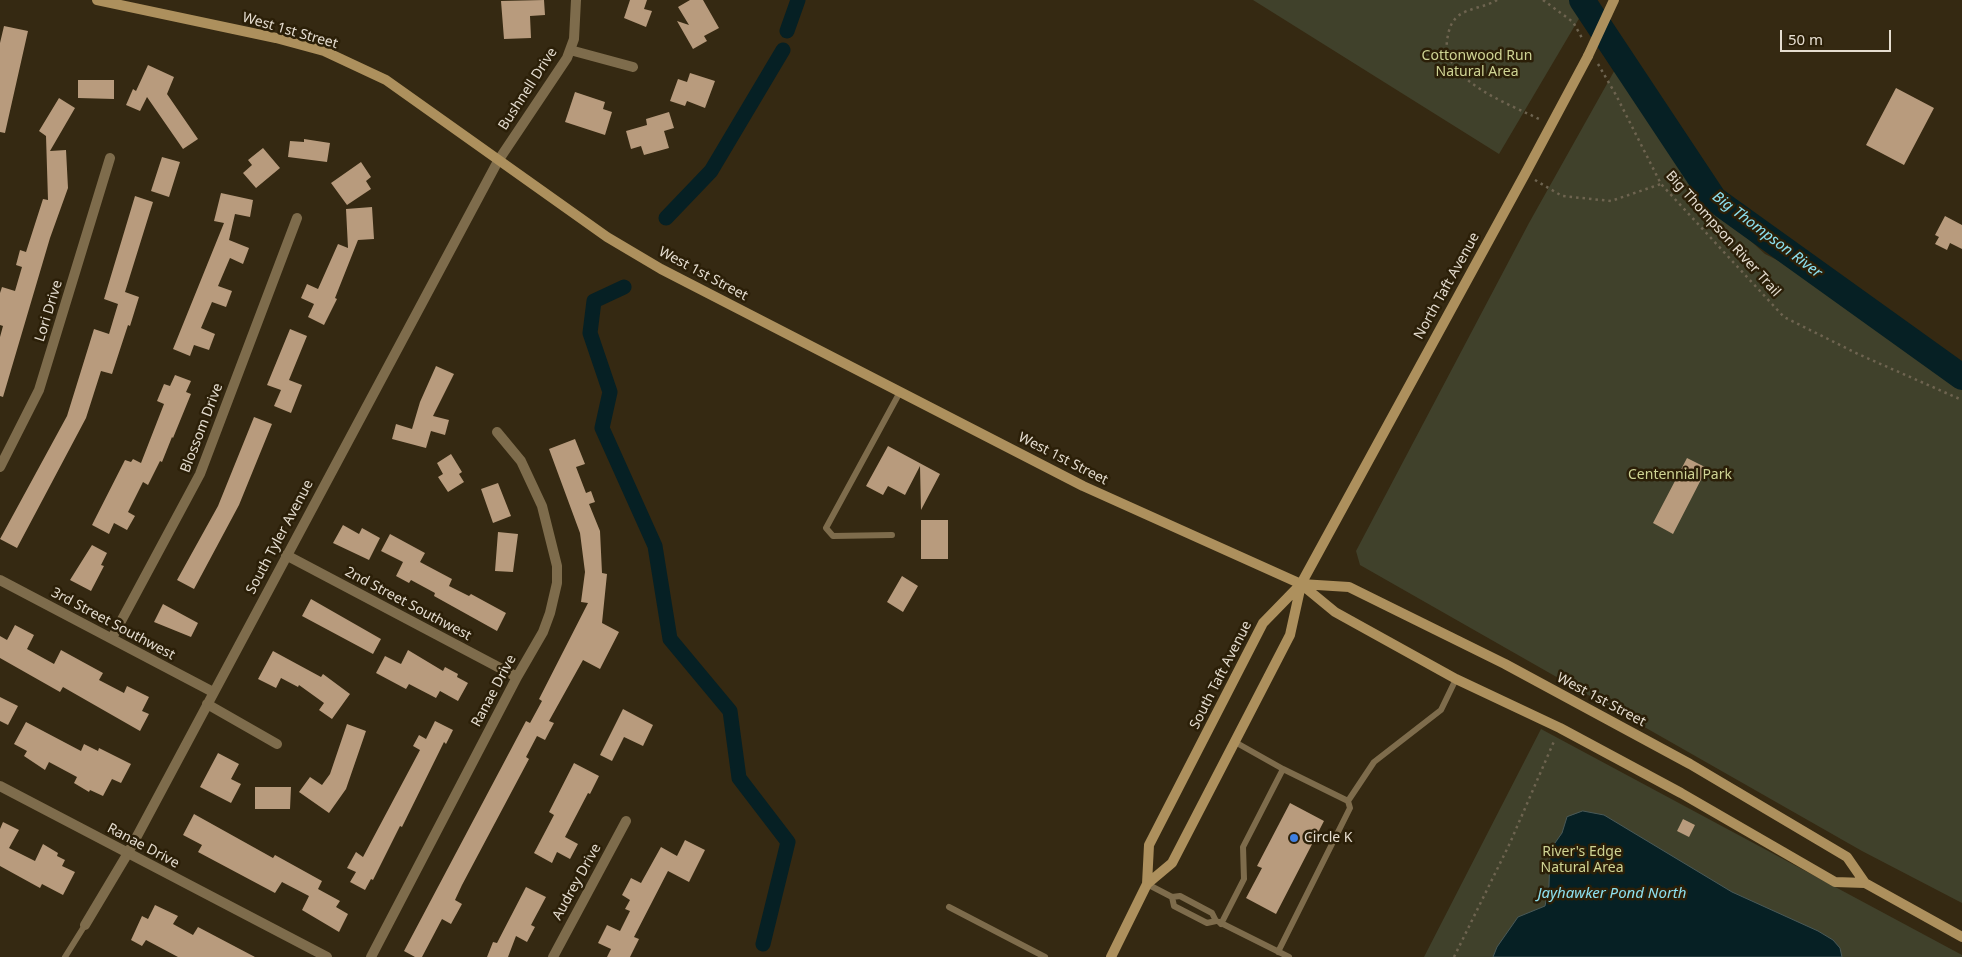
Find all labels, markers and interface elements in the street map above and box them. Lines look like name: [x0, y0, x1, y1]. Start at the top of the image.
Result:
street label: West 1st Street: [240, 9, 340, 53]
scale bar: [1782, 20, 1893, 52]
text: 50 m: [1788, 29, 1823, 49]
street label: Bushnell Drive: [495, 45, 561, 133]
park label: Cottonwood Run Natural Area: [1422, 48, 1532, 80]
street label: Big Thompson River Trail: [1662, 168, 1784, 300]
water label: Big Thompson River: [1709, 188, 1825, 282]
street label: North Taft Avenue: [1411, 230, 1483, 342]
street label: West 1st Street: [656, 243, 750, 305]
street label: Lori Drive: [32, 278, 66, 344]
street label: Blossom Drive: [177, 381, 227, 475]
street label: West 1st Street: [1015, 429, 1111, 489]
park label: Centennial Park: [1628, 467, 1732, 483]
street label: South Tyler Avenue: [243, 477, 317, 597]
street label: 2nd Street Southwest: [342, 564, 474, 644]
street label: 3rd Street Southwest: [48, 584, 178, 664]
street label: South Taft Avenue: [1186, 618, 1256, 732]
street label: Ranae Drive: [468, 652, 520, 730]
street label: West 1st Street: [1554, 669, 1648, 731]
street label: Ranae Drive: [104, 820, 182, 872]
place label: Circle K: [1304, 830, 1352, 846]
marker: Circle K: [1288, 832, 1300, 844]
street label: Audrey Drive: [549, 841, 605, 923]
park label: River's Edge Natural Area: [1540, 844, 1624, 876]
water label: Jayhawker Pond North: [1537, 885, 1687, 903]

